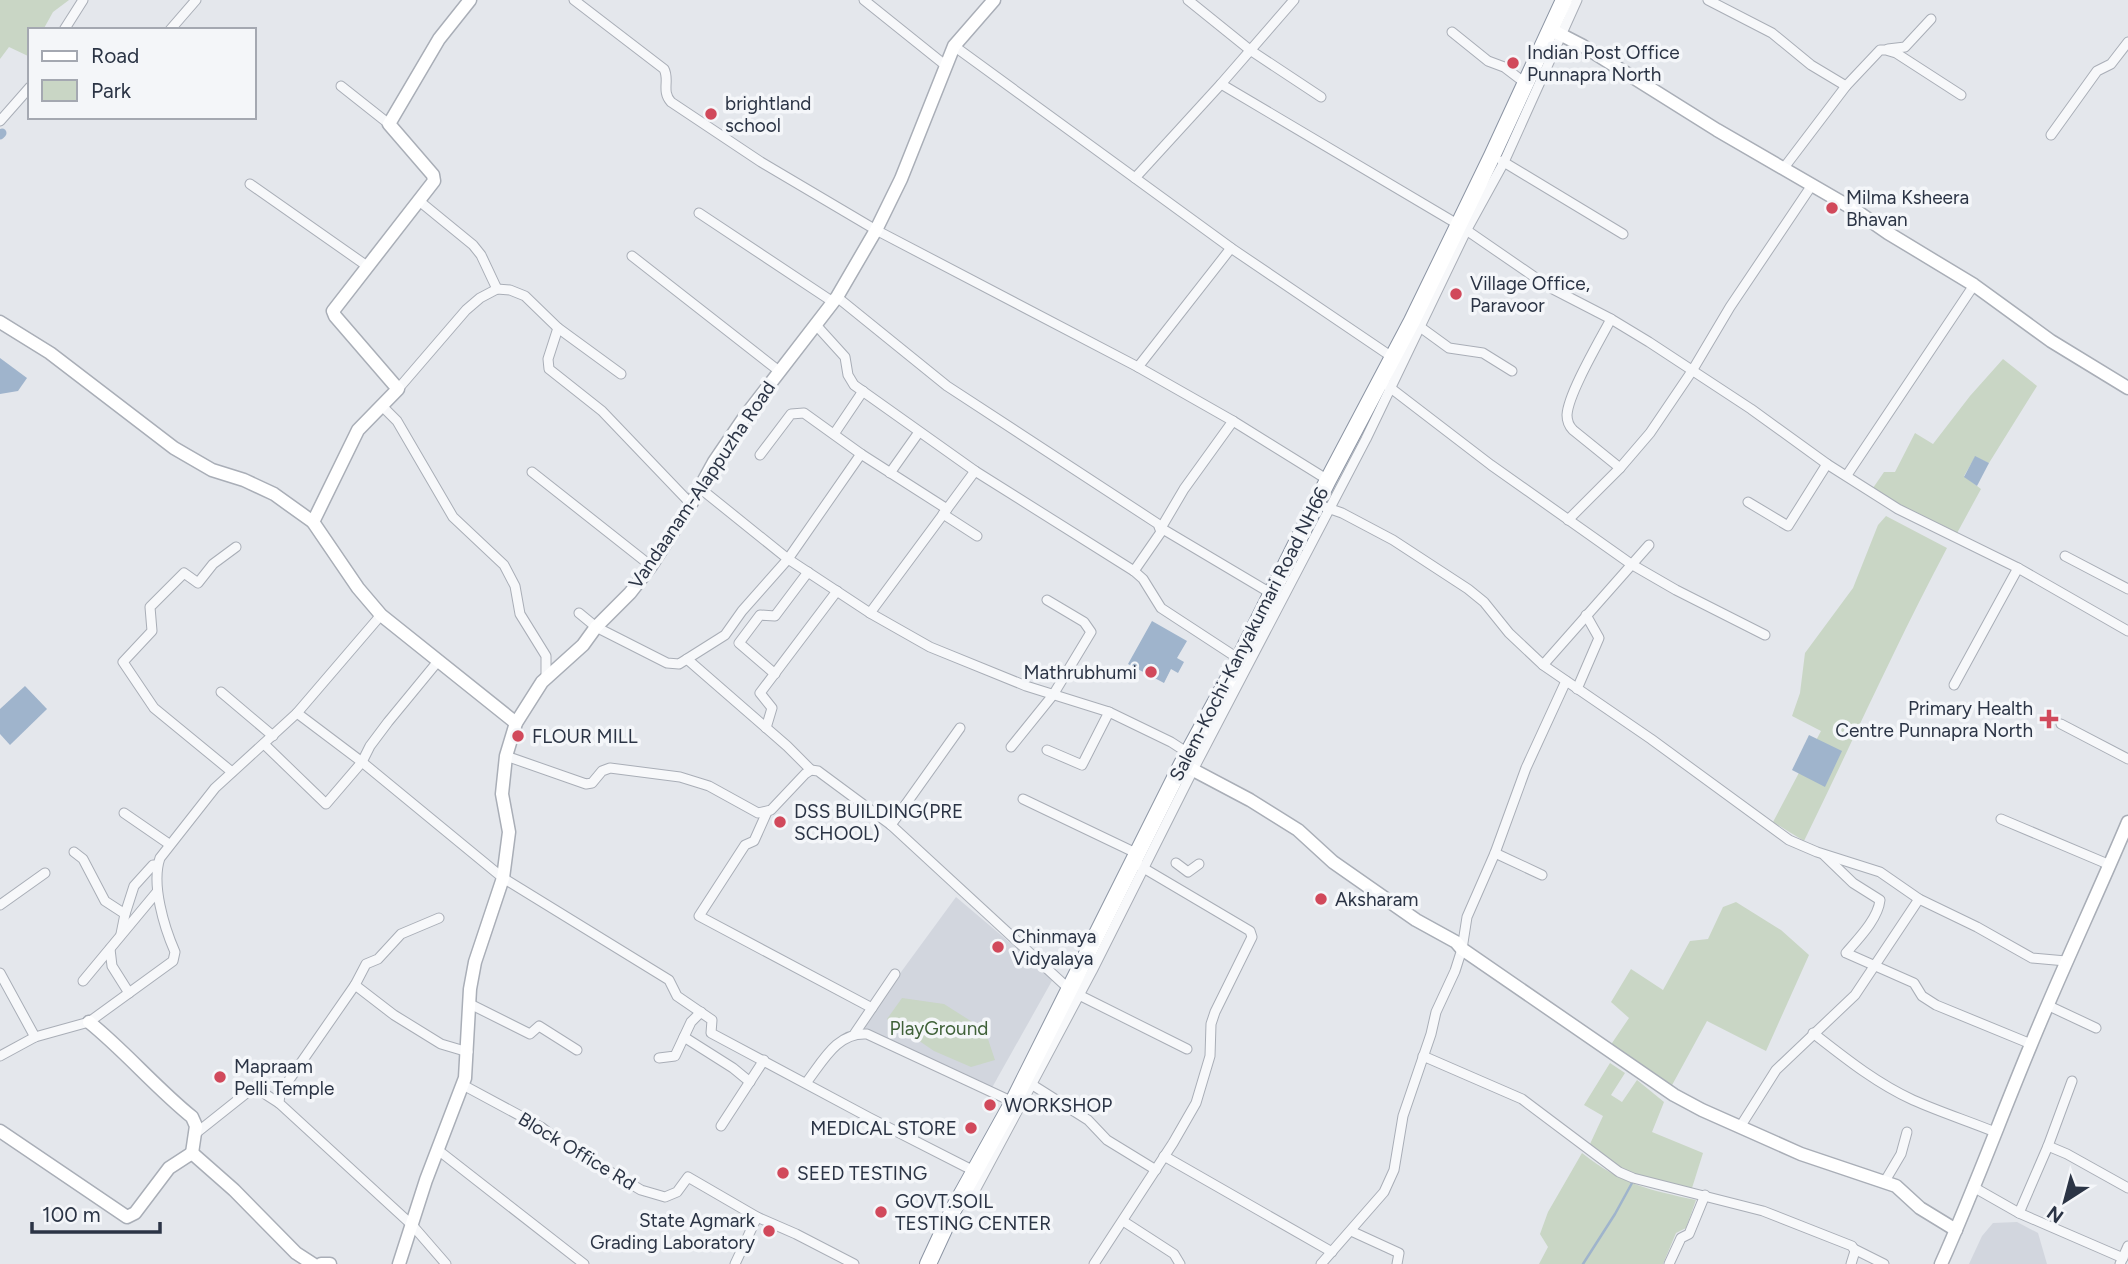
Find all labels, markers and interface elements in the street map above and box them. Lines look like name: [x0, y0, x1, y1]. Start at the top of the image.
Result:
legend: [28, 28, 256, 119]
place label: Indian Post Office Punnapra North: [1527, 41, 1680, 86]
text: Road: [91, 43, 139, 68]
marker: Indian Post Office Punnapra North: [1505, 55, 1521, 71]
text: Park: [91, 78, 132, 103]
place label: brightland school: [725, 92, 812, 137]
marker: brightland school: [703, 106, 719, 122]
place label: Milma Ksheera Bhavan: [1846, 186, 1969, 231]
marker: Milma Ksheera Bhavan: [1824, 200, 1840, 216]
place label: Village Office, Paravoor: [1470, 272, 1590, 317]
marker: Village Office, Paravoor: [1448, 286, 1464, 302]
street label: Vandaanam-Alappuzha Road: [624, 377, 780, 593]
street label: Salem-Kochi-Kanyakumari Road NH66: [1165, 483, 1334, 785]
place label: Mathrubhumi: [1024, 661, 1137, 684]
marker: Mathrubhumi: [1143, 664, 1159, 680]
place label: Primary Health Centre Punnapra North: [1835, 697, 2033, 742]
marker: Primary Health Centre Punnapra North: [2039, 709, 2059, 729]
place label: FLOUR MILL: [532, 725, 638, 748]
marker: FLOUR MILL: [510, 728, 526, 744]
place label: DSS BUILDING(PRE SCHOOL): [794, 800, 963, 845]
marker: DSS BUILDING(PRE SCHOOL): [772, 814, 788, 830]
place label: Aksharam: [1335, 888, 1419, 911]
marker: Aksharam: [1313, 891, 1329, 907]
place label: Chinmaya Vidyalaya: [1012, 925, 1097, 970]
marker: Chinmaya Vidyalaya: [990, 939, 1006, 955]
park label: PlayGround: [890, 1017, 988, 1040]
place label: Mapraam Pelli Temple: [234, 1055, 334, 1100]
marker: Mapraam Pelli Temple: [212, 1069, 228, 1085]
place label: WORKSHOP: [1004, 1094, 1112, 1117]
marker: WORKSHOP: [982, 1097, 998, 1113]
street label: Block Office Rd: [514, 1107, 640, 1195]
place label: MEDICAL STORE: [810, 1117, 957, 1140]
marker: MEDICAL STORE: [963, 1120, 979, 1136]
place label: SEED TESTING: [797, 1162, 927, 1185]
marker: SEED TESTING: [775, 1165, 791, 1181]
north arrow: [2030, 1166, 2100, 1236]
scale bar: [32, 1190, 159, 1234]
place label: GOVT.SOIL TESTING CENTER: [895, 1190, 1051, 1235]
text: N: [2043, 1201, 2068, 1228]
text: 100 m: [42, 1202, 101, 1227]
marker: GOVT.SOIL TESTING CENTER: [873, 1204, 889, 1220]
place label: State Agmark Grading Laboratory: [590, 1209, 756, 1254]
marker: State Agmark Grading Laboratory: [761, 1223, 777, 1239]

